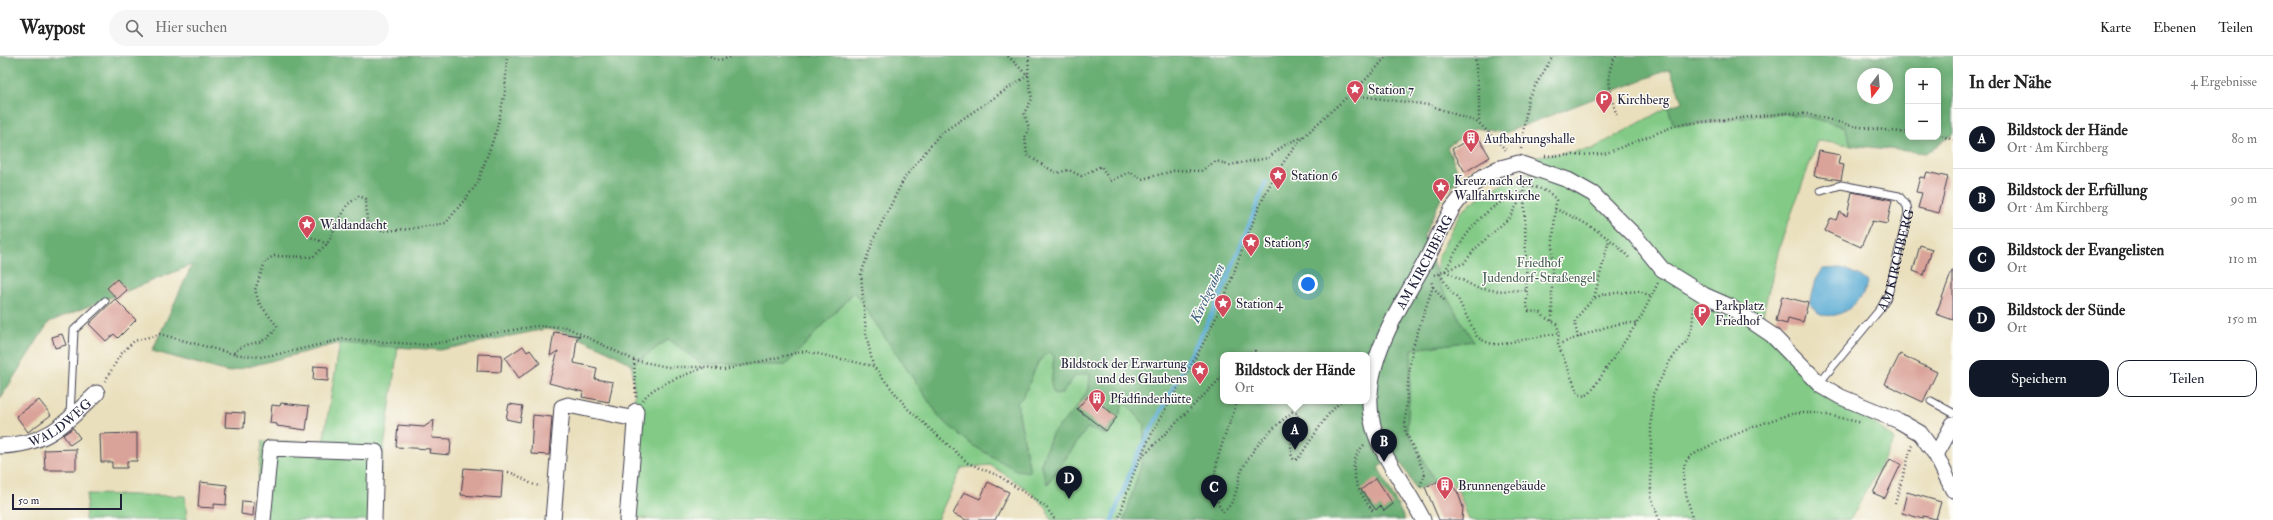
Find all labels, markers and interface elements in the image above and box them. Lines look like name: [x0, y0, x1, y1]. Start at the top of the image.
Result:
search box: [109, 10, 389, 46]
text: Waypost: [20, 16, 85, 40]
icon: search: [123, 17, 145, 39]
text: Hier suchen: [155, 18, 227, 37]
text: Karte: [2100, 19, 2131, 36]
text: Ebenen: [2153, 19, 2196, 36]
text: Teilen: [2218, 19, 2253, 36]
north arrow: [1857, 68, 1893, 104]
map controls: [1905, 68, 1941, 140]
button: +: [1905, 68, 1941, 104]
text: In der Nähe: [1969, 72, 2051, 93]
text: 4 Ergebnisse: [2190, 74, 2257, 90]
place icon: Station 7: [1345, 79, 1365, 104]
place label: Station 7: [1368, 82, 1414, 98]
parking icon: Kirchberg: [1594, 89, 1614, 114]
place label: Kirchberg: [1617, 92, 1670, 108]
button: −: [1905, 104, 1941, 140]
text: Bildstock der Hände: [2007, 121, 2128, 140]
building icon: Aufbahrungshalle: [1461, 128, 1481, 153]
place label: Aufbahrungshalle: [1483, 131, 1576, 147]
text: A: [1978, 131, 1986, 147]
text: 80 m: [2231, 131, 2257, 147]
text: Ort · Am Kirchberg: [2007, 140, 2108, 156]
place icon: Station 6: [1268, 165, 1288, 190]
place label: Station 6: [1291, 168, 1339, 184]
place label: Kreuz nach der Wallfahrtskirche: [1453, 173, 1541, 204]
place icon: Kreuz nach der Wallfahrtskirche: [1431, 177, 1451, 202]
text: Bildstock der Erfüllung: [2007, 181, 2147, 200]
text: B: [1978, 191, 1986, 207]
text: 90 m: [2231, 191, 2257, 207]
text: Ort · Am Kirchberg: [2007, 200, 2108, 216]
street label: AM KIRCHBERG: [1874, 207, 1918, 315]
street label: AM KIRCHBERG: [1393, 212, 1457, 313]
place icon: Waldandacht: [297, 214, 317, 239]
place label: Waldandacht: [319, 217, 387, 233]
place icon: Station 5: [1241, 232, 1261, 257]
place label: Station 5: [1264, 235, 1310, 251]
text: Bildstock der Evangelisten: [2007, 241, 2164, 260]
text: C: [1977, 251, 1987, 267]
text: 110 m: [2228, 251, 2257, 267]
park label: Friedhof Judendorf-Straßengel: [1481, 255, 1596, 286]
text: Ort: [2007, 260, 2027, 276]
water label: Kirchgraben: [1186, 261, 1229, 326]
your location: [1298, 274, 1318, 294]
place icon: Station 4: [1213, 293, 1233, 318]
place label: Station 4: [1236, 296, 1284, 312]
place label: Parkplatz Friedhof: [1715, 298, 1765, 329]
text: Bildstock der Sünde: [2007, 301, 2125, 320]
parking icon: Parkplatz Friedhof: [1692, 302, 1712, 327]
text: D: [1977, 311, 1987, 327]
text: 150 m: [2227, 311, 2257, 327]
text: Ort: [2007, 320, 2027, 336]
popup: [1220, 352, 1370, 404]
place label: Bildstock der Erwartung und des Glaubens: [1060, 356, 1188, 387]
place icon: Bildstock der Erwartung und des Glaubens: [1190, 360, 1210, 385]
button: Speichern: [1969, 360, 2109, 397]
button: Teilen: [2117, 360, 2257, 397]
text: Bildstock der Hände: [1235, 361, 1355, 380]
text: Ort: [1235, 380, 1254, 396]
building icon: Pfadfinderhütte: [1087, 388, 1107, 413]
place label: Pfadfinderhütte: [1110, 391, 1192, 407]
street label: WALDWEG: [26, 396, 95, 451]
pin: A: [1282, 417, 1308, 450]
pin: B: [1371, 429, 1397, 462]
pin: D: [1056, 466, 1082, 499]
pin: C: [1201, 475, 1227, 508]
building icon: Brunnengebäude: [1435, 475, 1455, 500]
place label: Brunnengebäude: [1458, 478, 1546, 494]
scale bar: [12, 492, 122, 511]
text: 50 m: [18, 494, 39, 507]

